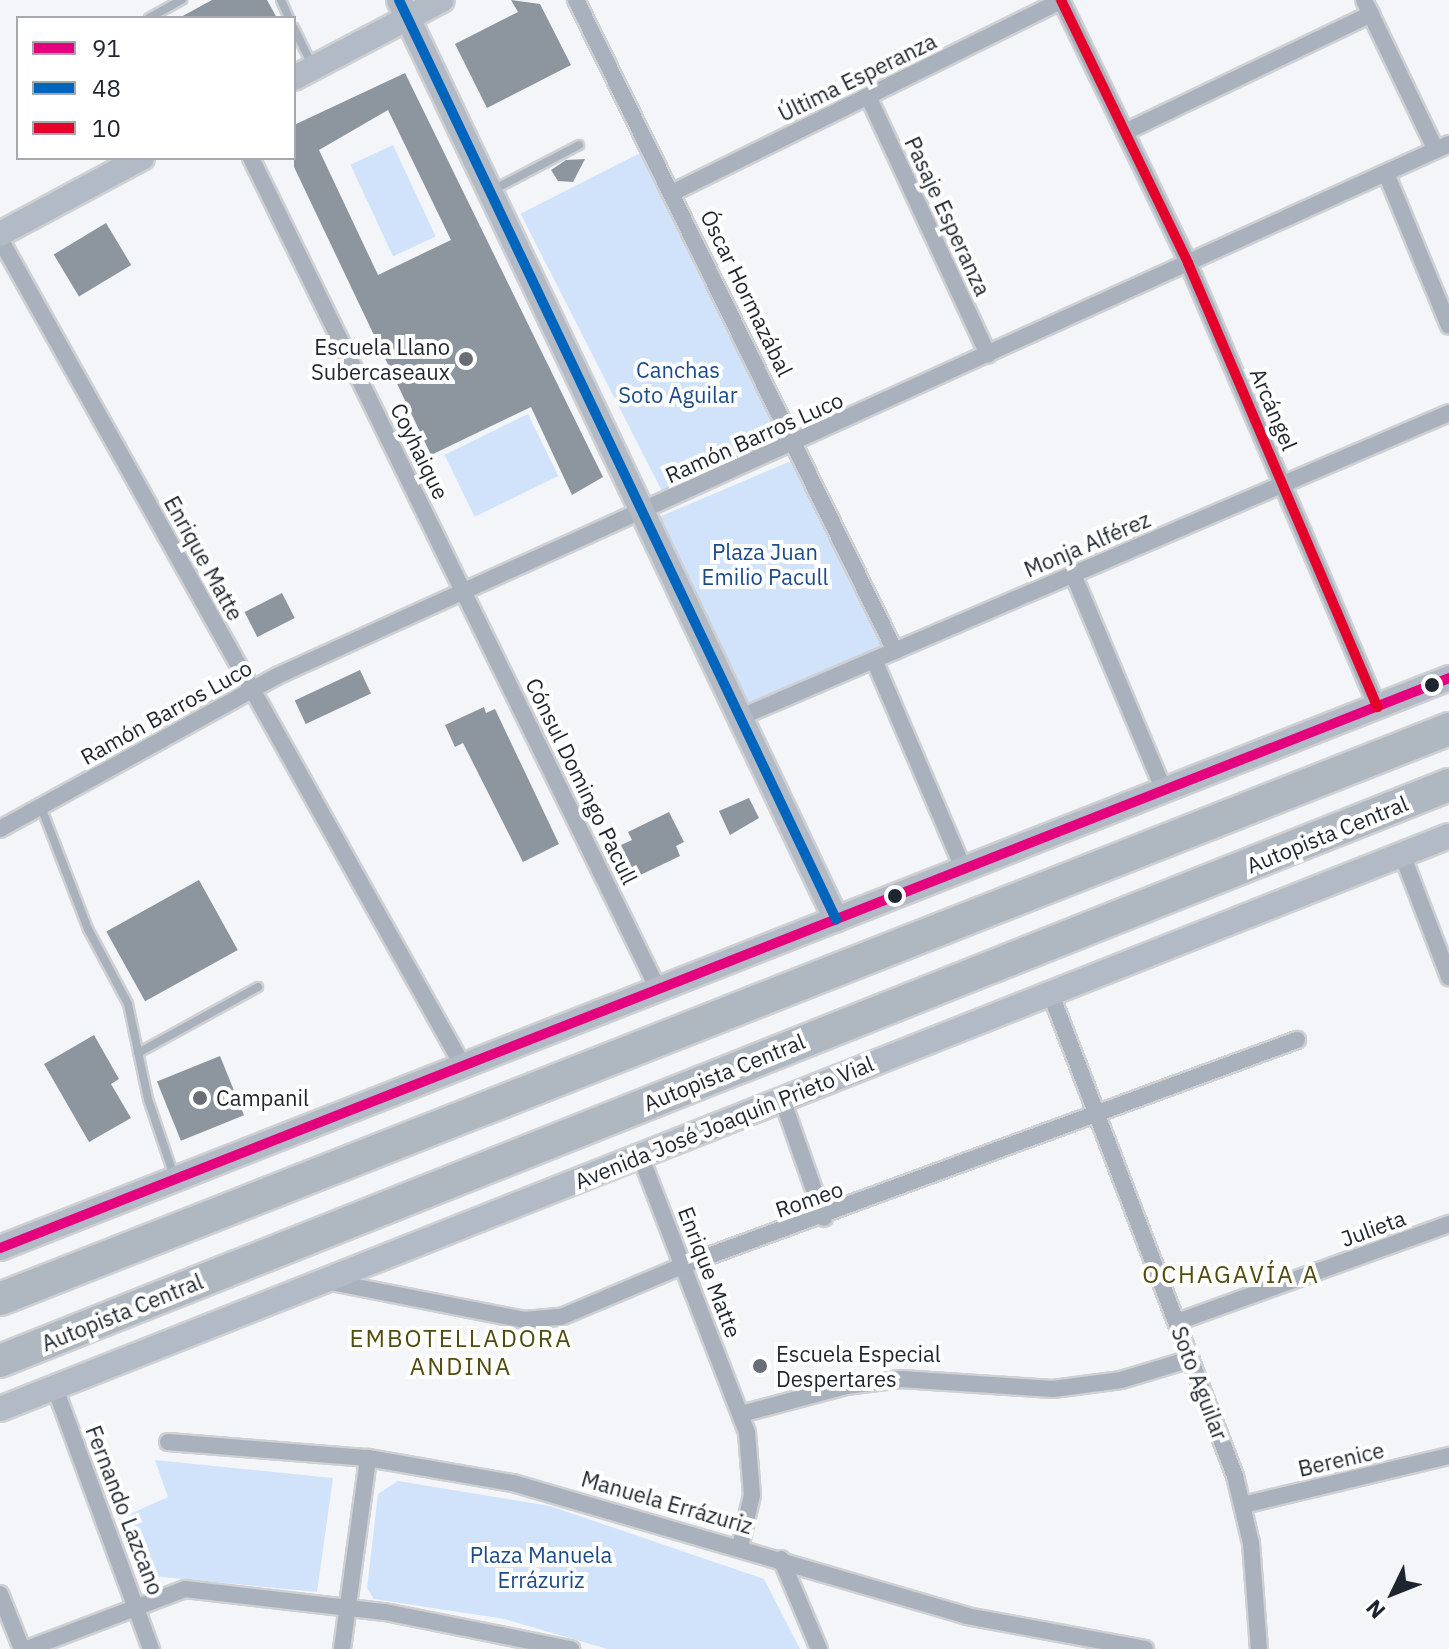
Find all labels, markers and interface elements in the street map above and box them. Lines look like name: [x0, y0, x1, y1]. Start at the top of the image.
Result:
legend: [16, 16, 296, 160]
street label: Última Esperanza: [774, 27, 940, 127]
text: 91: [92, 32, 121, 64]
text: 48: [92, 72, 121, 104]
text: 10: [92, 112, 121, 144]
street label: Pasaje Esperanza: [900, 132, 996, 300]
street label: Óscar Hormazábal: [695, 206, 799, 380]
place label: Escuela Llano Subercaseaux: [311, 333, 450, 384]
marker: Escuela Llano Subercaseaux: [457, 350, 475, 368]
park label: Canchas Soto Aguilar: [618, 356, 738, 408]
street label: Arcángel: [1245, 364, 1303, 454]
street label: Ramón Barros Luco: [661, 386, 847, 488]
street label: Coyhaique: [385, 399, 455, 503]
street label: Enrique Matte: [159, 491, 249, 625]
street label: Monja Alférez: [1020, 506, 1154, 582]
park label: Plaza Juan Emilio Pacull: [702, 538, 828, 590]
street label: Ramón Barros Luco: [76, 654, 256, 770]
street label: Cónsul Domingo Pacull: [521, 673, 643, 889]
unlabelled marker: [1424, 677, 1440, 693]
street label: Autopista Central: [1242, 790, 1412, 878]
unlabelled marker: [887, 888, 903, 904]
street label: Autopista Central: [639, 1028, 809, 1116]
street label: Avenida José Joaquín Prieto Vial: [571, 1050, 877, 1194]
place label: Campanil: [216, 1085, 309, 1111]
marker: Campanil: [191, 1089, 209, 1107]
street label: Romeo: [772, 1175, 846, 1223]
street label: Enrique Matte: [673, 1203, 747, 1341]
street label: Julieta: [1337, 1204, 1409, 1252]
district label: OCHAGAVÍA A: [1142, 1261, 1320, 1289]
street label: Autopista Central: [37, 1268, 207, 1356]
street label: Soto Aguilar: [1166, 1322, 1234, 1444]
district label: EMBOTELLADORA ANDINA: [349, 1325, 573, 1381]
place label: Escuela Especial Despertares: [776, 1340, 941, 1392]
marker: Escuela Especial Despertares: [751, 1357, 769, 1375]
street label: Fernando Lazcano: [81, 1422, 169, 1598]
street label: Berenice: [1295, 1436, 1387, 1482]
street label: Manuela Errázuriz: [578, 1465, 756, 1539]
park label: Plaza Manuela Errázuriz: [470, 1541, 612, 1592]
north arrow: [1353, 1553, 1433, 1633]
text: N: [1359, 1594, 1391, 1625]

